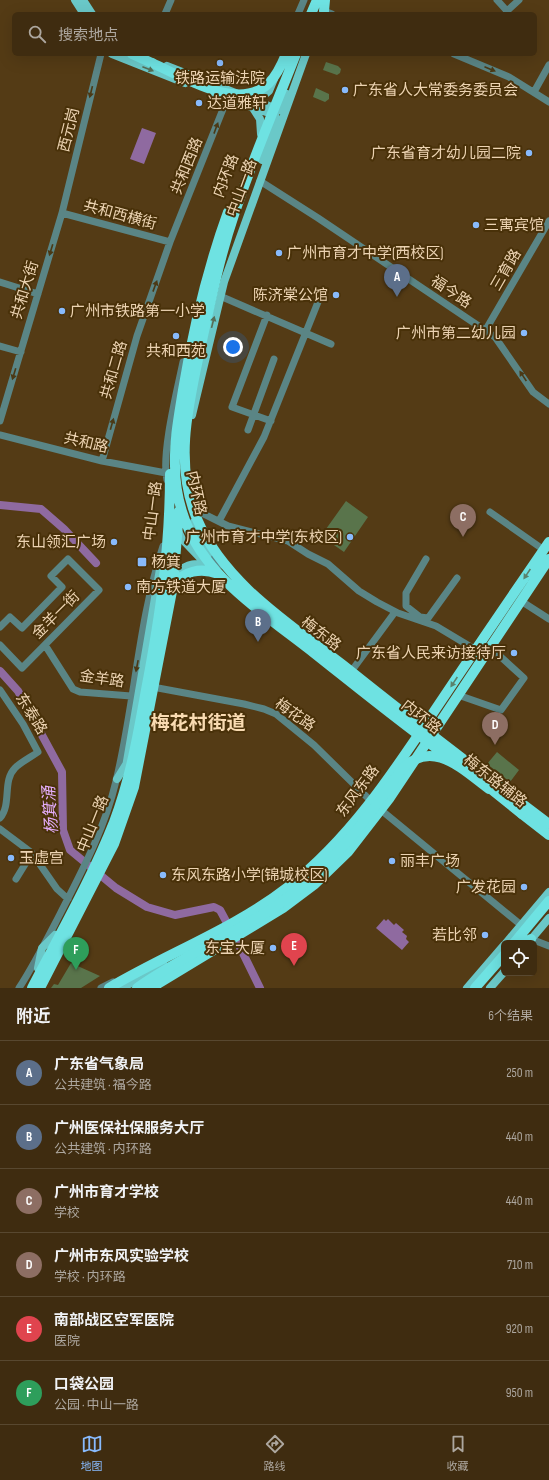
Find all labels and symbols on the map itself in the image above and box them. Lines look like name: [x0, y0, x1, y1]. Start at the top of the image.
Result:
marker: 铁路运输法院: [215, 58, 225, 68]
one-way arrow: [142, 67, 154, 73]
one-way arrow: [485, 67, 497, 73]
place label: 铁路运输法院: [175, 69, 265, 88]
place label: 广东省人大常委务委员会: [353, 81, 518, 100]
marker: 广东省人大常委务委员会: [340, 85, 350, 95]
one-way arrow: [88, 86, 94, 98]
place label: 达道雅轩: [207, 94, 267, 113]
marker: 达道雅轩: [194, 98, 204, 108]
street label: 西元岗: [54, 106, 84, 154]
one-way arrow: [214, 122, 220, 134]
street label: 共和西路: [167, 135, 207, 197]
place label: 广东省育才幼儿园二院: [371, 144, 521, 163]
marker: 广东省育才幼儿园二院: [524, 148, 534, 158]
street label: 内环路: [209, 152, 243, 200]
street label: 中山一路: [223, 157, 261, 219]
street label: 共和西横街: [81, 196, 159, 234]
place label: 三寓宾馆: [484, 216, 544, 235]
marker: 三寓宾馆: [471, 220, 481, 230]
one-way arrow: [48, 244, 54, 256]
place label: 广州市育才中学(西校区): [287, 244, 444, 263]
street label: 三育路: [487, 246, 525, 294]
marker: 广州市育才中学(西校区): [274, 248, 284, 258]
street label: 共和大街: [7, 259, 43, 321]
pin: A: [384, 264, 410, 297]
street label: 福今路: [427, 272, 475, 312]
one-way arrow: [152, 280, 158, 292]
place label: 陈济棠公馆: [253, 286, 328, 305]
marker: 陈济棠公馆: [331, 290, 341, 300]
place label: 广州市铁路第一小学: [70, 302, 205, 321]
marker: 广州市铁路第一小学: [57, 306, 67, 316]
one-way arrow: [211, 316, 217, 328]
place label: 广州市第二幼儿园: [396, 324, 516, 343]
marker: 广州市第二幼儿园: [519, 328, 529, 338]
marker: 共和西苑: [171, 331, 181, 341]
your location: [223, 337, 243, 357]
street label: 共和二路: [97, 339, 131, 401]
place label: 共和西苑: [146, 342, 206, 361]
one-way arrow: [11, 369, 17, 381]
one-way arrow: [519, 371, 527, 382]
one-way arrow: [109, 417, 115, 429]
street label: 共和路: [62, 429, 110, 457]
street label: 内环路: [182, 469, 210, 517]
street label: 中山一路: [140, 480, 166, 542]
pin: C: [450, 504, 476, 537]
place label: 广州市育才中学(东校区): [186, 528, 342, 547]
marker: 广州市育才中学(东校区): [345, 532, 355, 542]
place label: 东山领汇广场: [16, 533, 106, 552]
marker: 东山领汇广场: [109, 537, 119, 547]
place label: 杨箕: [151, 553, 181, 572]
marker: 杨箕: [136, 556, 148, 568]
one-way arrow: [523, 569, 531, 579]
place label: 南方铁道大厦: [136, 578, 226, 597]
marker: 南方铁道大厦: [123, 582, 133, 592]
street label: 金羊一街: [28, 587, 84, 643]
pin: B: [245, 609, 271, 642]
street label: 梅东路: [297, 613, 345, 655]
place label: 广东省人民来访接待厅: [356, 644, 506, 663]
marker: 广东省人民来访接待厅: [509, 648, 519, 658]
one-way arrow: [133, 660, 139, 672]
street label: 金羊路: [78, 666, 126, 692]
one-way arrow: [450, 677, 458, 687]
street label: 东泰路: [11, 690, 51, 738]
street label: 梅花路: [271, 694, 319, 736]
street label: 内环路: [397, 696, 445, 738]
district label: 梅花村街道: [150, 712, 246, 735]
pin: D: [482, 712, 508, 745]
street label: 梅东路辅路: [460, 750, 530, 812]
street label: 东风东路: [332, 761, 384, 821]
water label: 杨箕涌: [40, 783, 62, 835]
street label: 中山一路: [73, 793, 113, 855]
place label: 玉虛宫: [19, 849, 64, 868]
place label: 丽丰广场: [400, 852, 460, 871]
marker: 玉虛宫: [6, 853, 16, 863]
marker: 丽丰广场: [387, 856, 397, 866]
place label: 东风东路小学(锦城校区): [171, 866, 328, 885]
marker: 东风东路小学(锦城校区): [158, 870, 168, 880]
place label: 广发花园: [456, 878, 516, 897]
marker: 广发花园: [519, 882, 529, 892]
place label: 若比邻: [432, 926, 477, 945]
marker: 若比邻: [480, 930, 490, 940]
pin: E: [281, 933, 307, 966]
pin: F: [63, 937, 89, 970]
place label: 东宝大厦: [205, 939, 265, 958]
marker: 东宝大厦: [268, 943, 278, 953]

